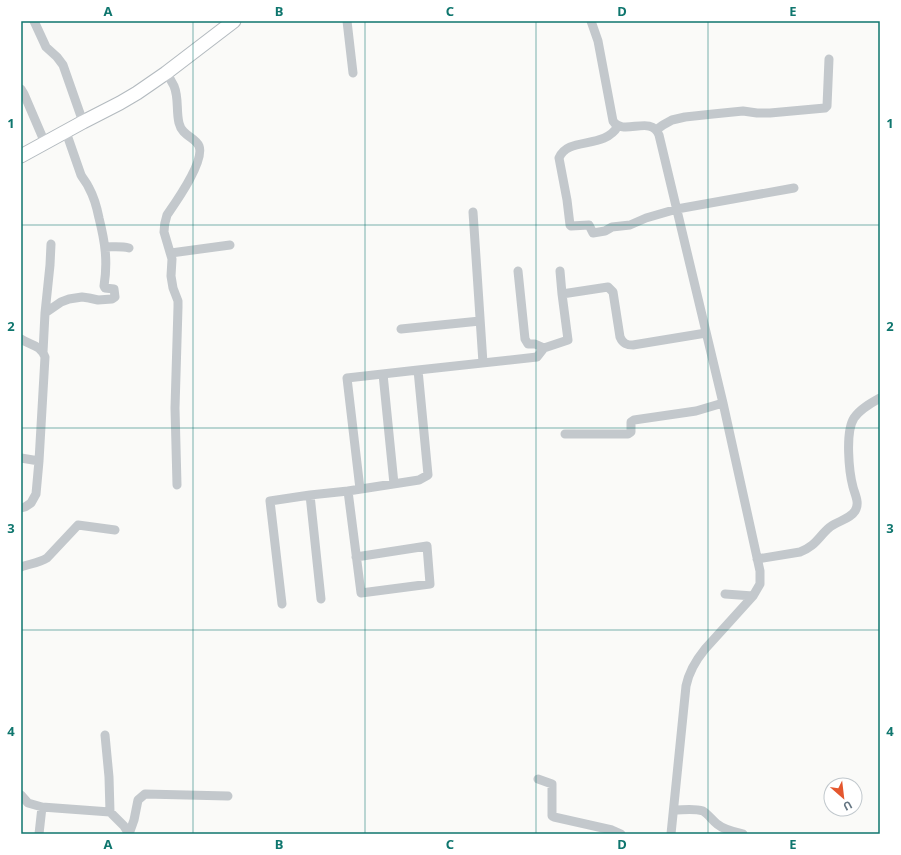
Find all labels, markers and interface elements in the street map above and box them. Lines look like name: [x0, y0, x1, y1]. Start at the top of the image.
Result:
text: A: [104, 2, 113, 20]
text: B: [275, 2, 283, 20]
text: C: [446, 2, 454, 20]
text: D: [617, 2, 627, 20]
text: E: [789, 2, 797, 20]
text: 1: [7, 114, 15, 132]
text: 1: [886, 114, 894, 132]
text: 2: [7, 317, 15, 335]
text: 2: [886, 317, 894, 335]
text: 3: [7, 519, 15, 537]
text: 3: [886, 519, 894, 537]
text: 4: [7, 722, 15, 740]
text: 4: [886, 722, 894, 740]
north arrow: [823, 777, 863, 817]
text: U: [841, 798, 855, 815]
text: A: [104, 835, 113, 853]
text: B: [275, 835, 283, 853]
text: C: [446, 835, 454, 853]
text: D: [617, 835, 627, 853]
text: E: [789, 835, 797, 853]

